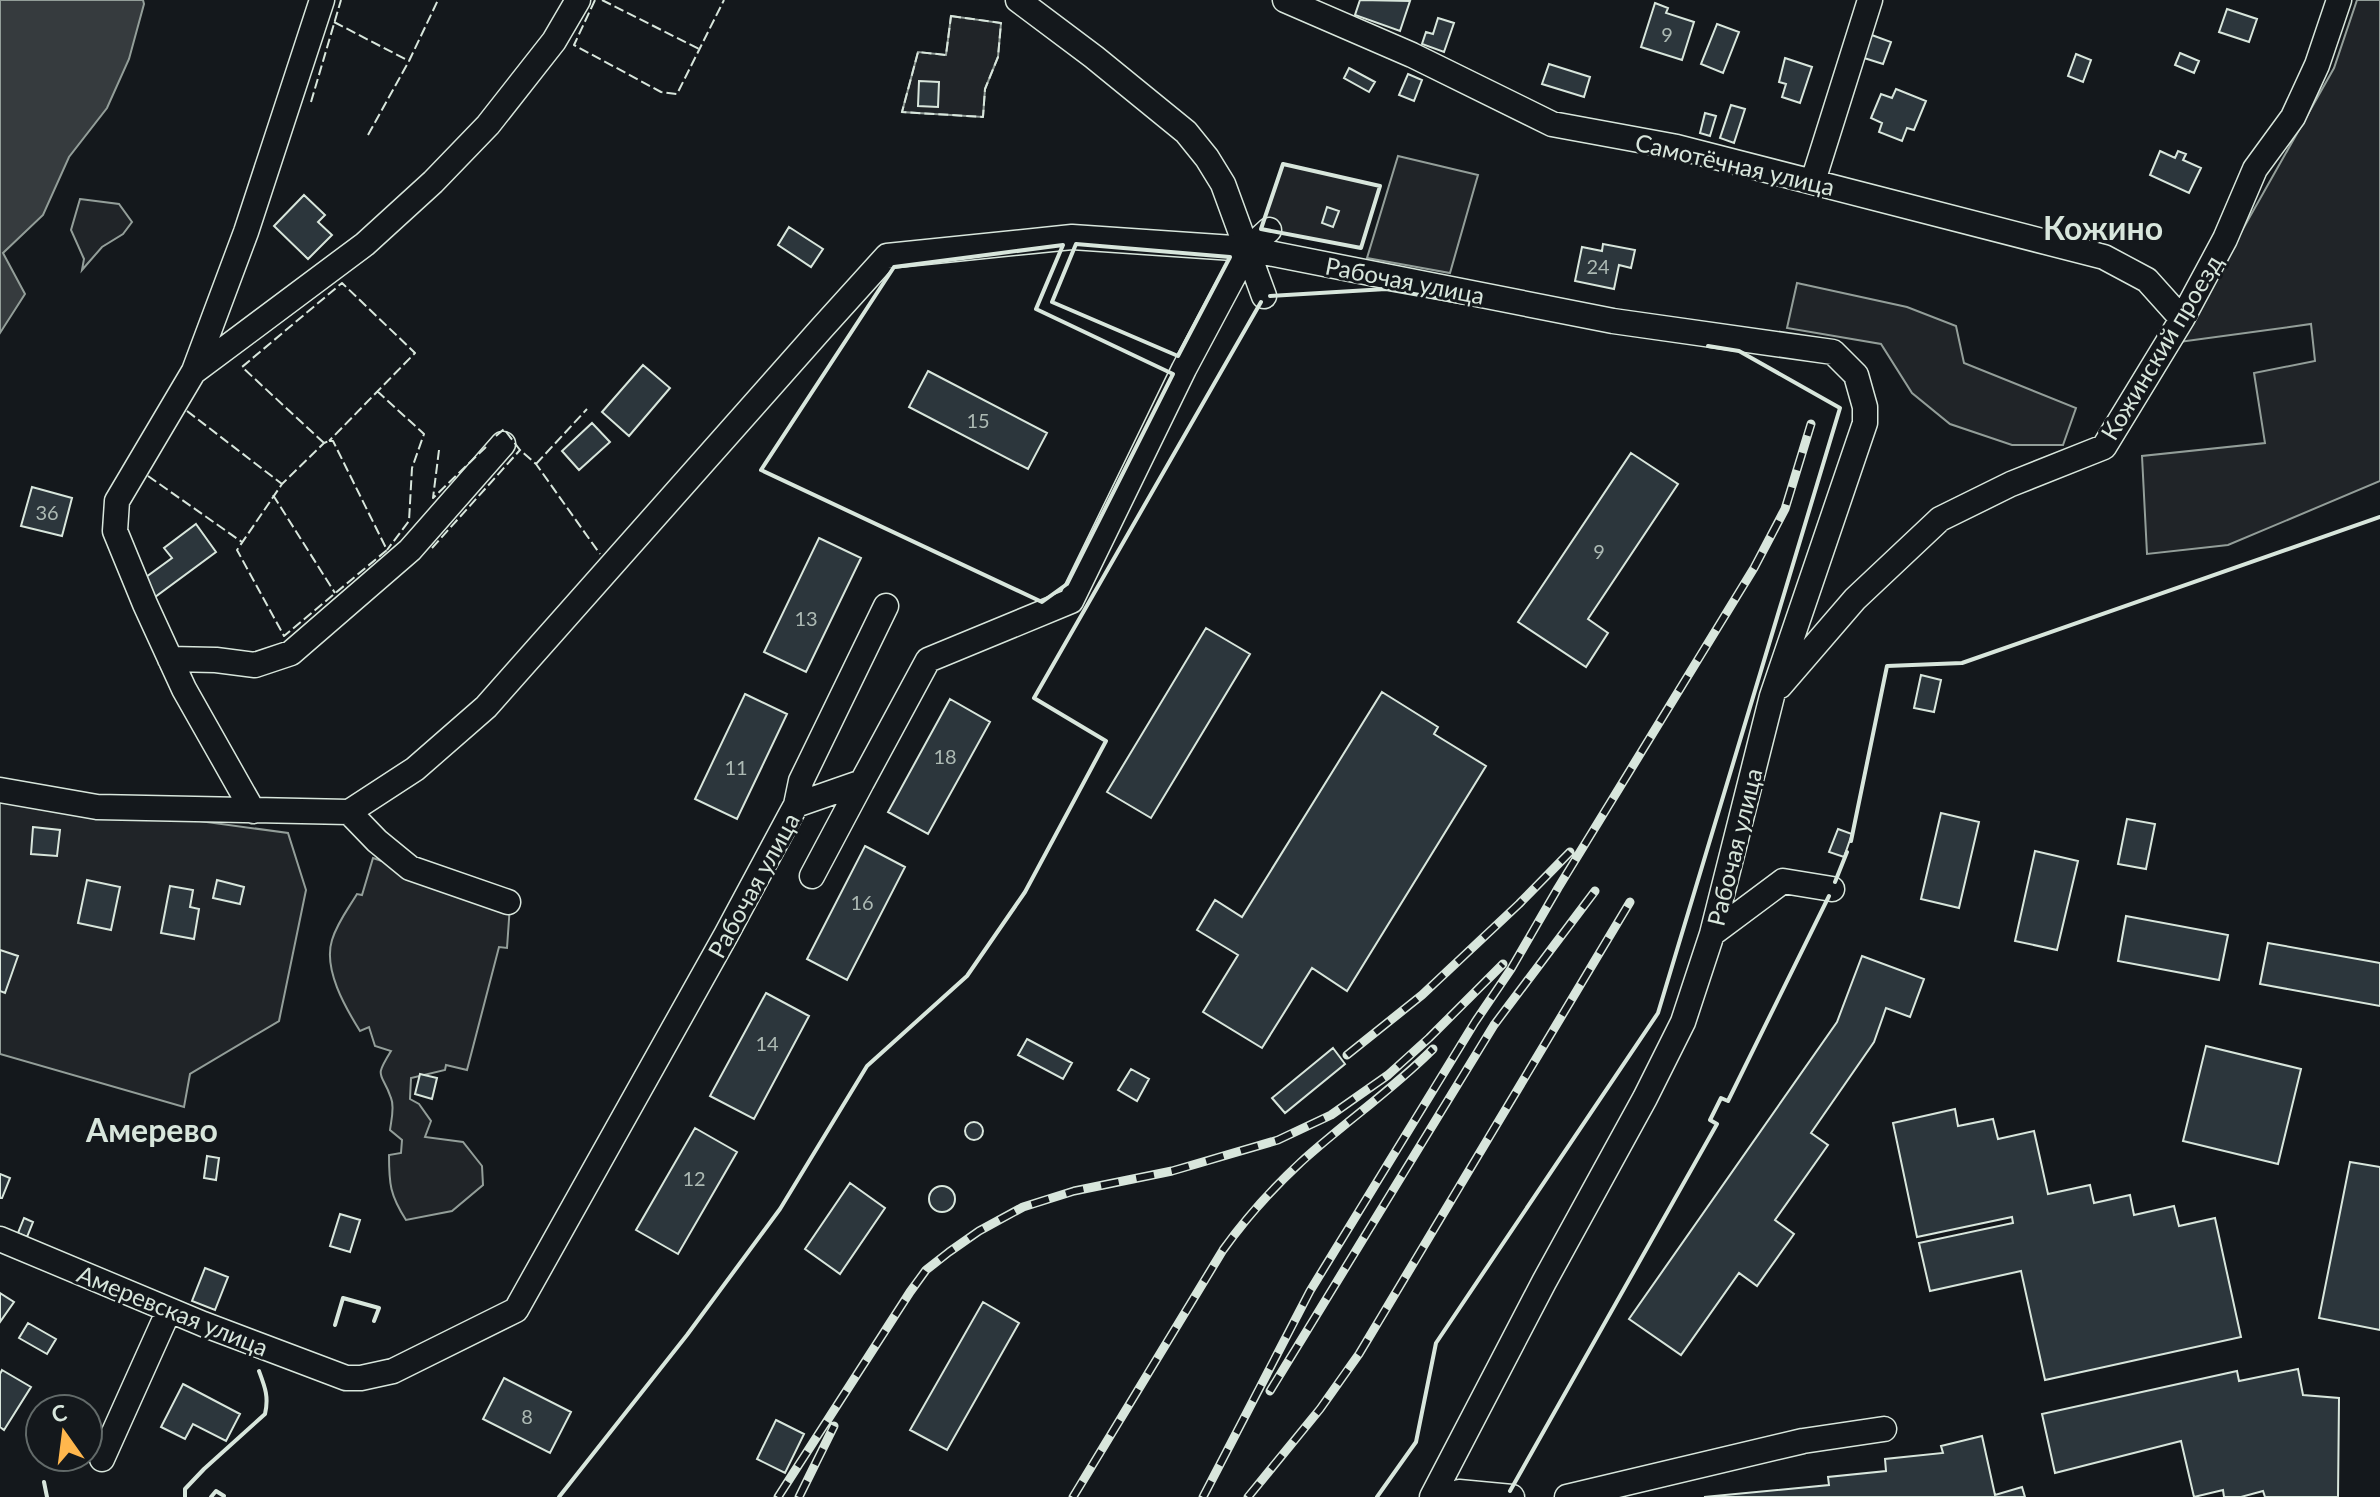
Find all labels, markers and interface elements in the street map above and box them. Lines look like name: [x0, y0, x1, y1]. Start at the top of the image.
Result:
house number: 9: [1661, 22, 1673, 46]
street label: Самотёчная улица: [1633, 127, 1837, 201]
district label: Кожино: [2043, 208, 2163, 247]
street label: Кожинский проезд: [2094, 249, 2228, 445]
street label: Рабочая улица: [1323, 250, 1487, 310]
house number: 24: [1586, 254, 1610, 278]
house number: 15: [966, 408, 990, 432]
house number: 36: [35, 500, 59, 524]
house number: 9: [1593, 539, 1605, 563]
house number: 13: [794, 606, 818, 630]
house number: 18: [933, 744, 957, 768]
house number: 11: [724, 755, 748, 779]
street label: Рабочая улица: [1700, 765, 1768, 929]
street label: Рабочая улица: [701, 807, 805, 963]
house number: 16: [850, 890, 874, 914]
house number: 14: [755, 1031, 779, 1055]
district label: Амерево: [85, 1110, 218, 1149]
house number: 12: [682, 1166, 706, 1190]
street label: Амеревская улица: [73, 1259, 273, 1361]
north arrow: [24, 1393, 104, 1473]
text: С: [49, 1398, 70, 1428]
house number: 8: [521, 1404, 533, 1428]

